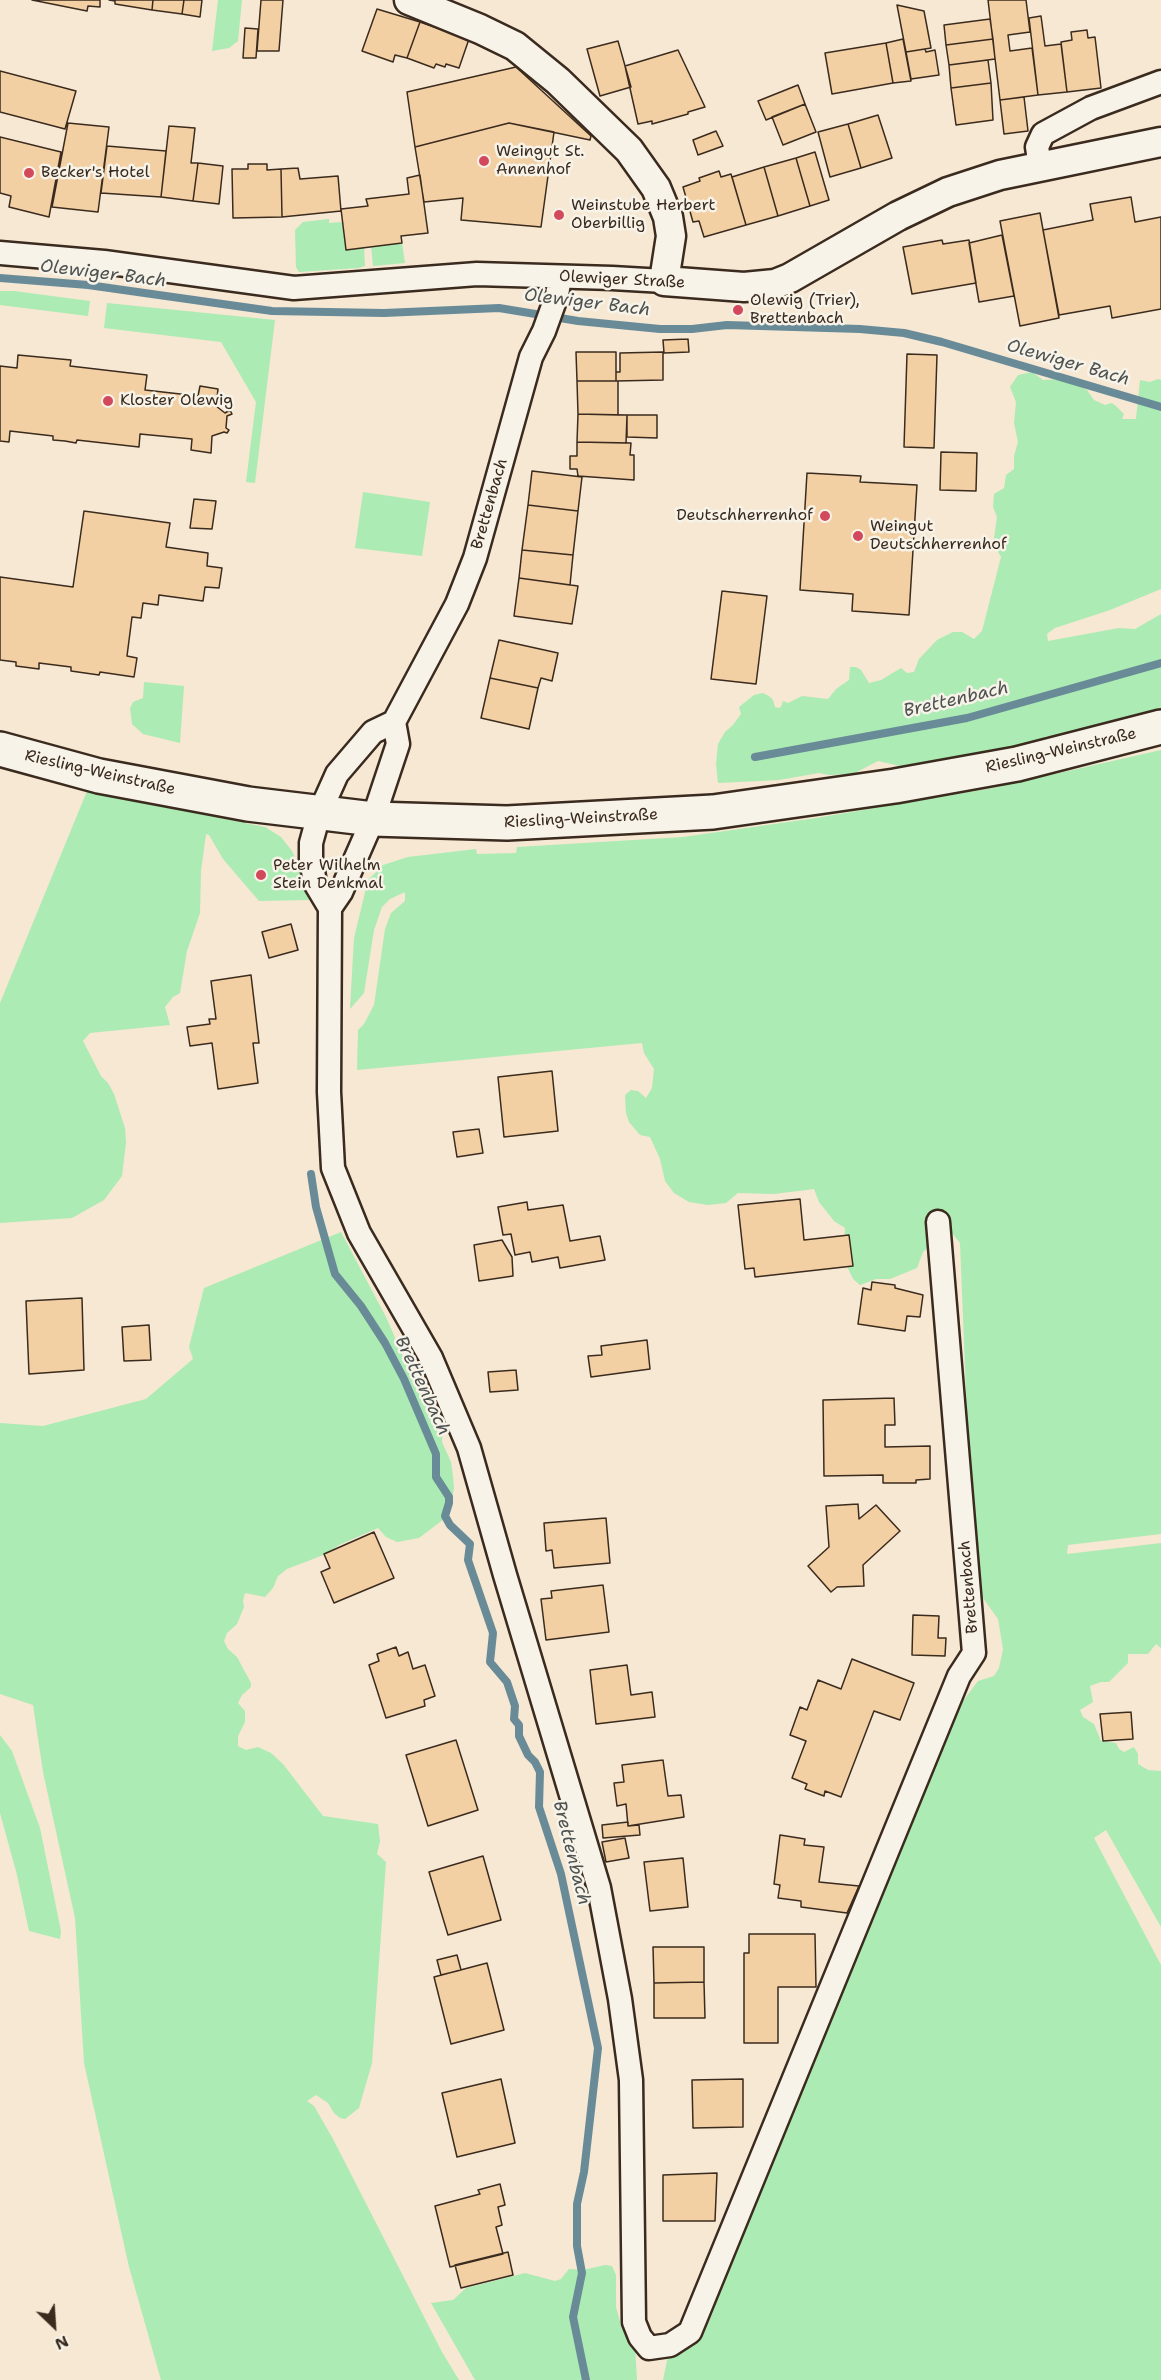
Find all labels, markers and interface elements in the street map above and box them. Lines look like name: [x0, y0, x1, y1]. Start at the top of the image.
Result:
place label: Weingut St. Annenhof: [496, 142, 584, 180]
marker: Weingut St. Annenhof: [477, 154, 491, 168]
place label: Becker's Hotel: [41, 163, 149, 183]
marker: Becker's Hotel: [22, 166, 36, 180]
place label: Weinstube Herbert Oberbillig: [571, 196, 715, 234]
marker: Weinstube Herbert Oberbillig: [552, 208, 566, 222]
water label: Olewiger Bach: [39, 256, 167, 292]
street label: Olewiger Straße: [558, 267, 686, 293]
water label: Olewiger Bach: [523, 285, 651, 321]
place label: Olewig (Trier), Brettenbach: [750, 291, 860, 329]
marker: Olewig (Trier), Brettenbach: [731, 303, 745, 317]
water label: Olewiger Bach: [1004, 335, 1132, 391]
place label: Kloster Olewig: [120, 391, 233, 411]
marker: Kloster Olewig: [101, 394, 115, 408]
street label: Brettenbach: [468, 456, 512, 552]
place label: Deutschherrenhof: [676, 506, 813, 526]
marker: Deutschherrenhof: [818, 509, 832, 523]
place label: Weingut Deutschherrenhof: [870, 517, 1007, 555]
marker: Weingut Deutschherrenhof: [851, 529, 865, 543]
water label: Brettenbach: [901, 677, 1011, 723]
street label: Riesling-Weinstraße: [984, 724, 1138, 778]
street label: Riesling-Weinstraße: [23, 746, 177, 800]
street label: Riesling-Weinstraße: [504, 805, 658, 833]
place label: Peter Wilhelm Stein Denkmal: [273, 856, 383, 894]
marker: Peter Wilhelm Stein Denkmal: [254, 868, 268, 882]
water label: Brettenbach: [390, 1333, 454, 1439]
street label: Brettenbach: [955, 1539, 983, 1635]
water label: Brettenbach: [548, 1798, 594, 1908]
north arrow: [24, 2296, 84, 2356]
text: N: [52, 2331, 72, 2355]

